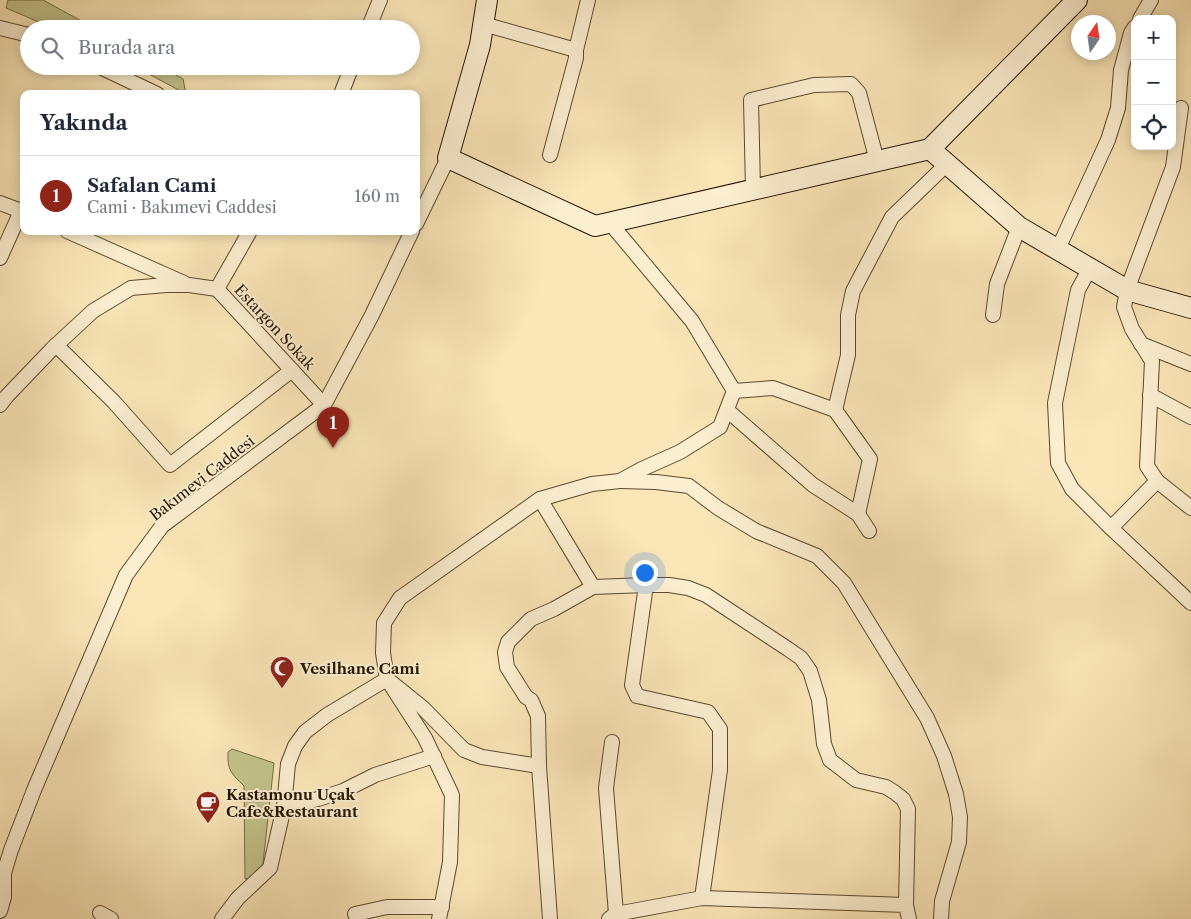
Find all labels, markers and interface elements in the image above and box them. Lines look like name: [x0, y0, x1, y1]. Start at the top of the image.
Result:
north arrow: [1071, 15, 1116, 60]
map controls: [1131, 15, 1176, 150]
button: +: [1131, 15, 1176, 60]
search box: [20, 20, 420, 75]
icon: search: [38, 34, 66, 62]
text: Burada ara: [78, 36, 175, 59]
button: −: [1131, 60, 1176, 105]
button: locate: [1131, 105, 1176, 150]
text: Yakında: [40, 110, 128, 135]
text: Safalan Cami: [87, 174, 217, 197]
text: 1: [52, 186, 60, 206]
text: 160 m: [355, 186, 400, 206]
text: Cami · Bakımevi Caddesi: [87, 197, 277, 217]
street label: Estargon Sokak: [231, 280, 320, 375]
pin: 1: [317, 407, 349, 448]
street label: Bakımevi Caddesi: [146, 431, 258, 525]
your location: [632, 560, 658, 586]
mosque icon: Vesilhane Cami: [269, 655, 295, 689]
place label: Vesilhane Cami: [299, 659, 420, 678]
place label: Kastamonu Uçak Cafe&Restaurant: [226, 785, 358, 821]
cafe icon: Kastamonu Uçak Cafe&Restaurant: [195, 790, 221, 824]

